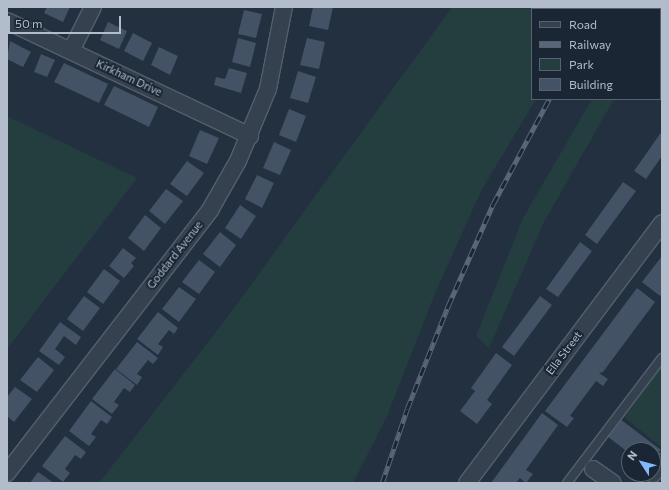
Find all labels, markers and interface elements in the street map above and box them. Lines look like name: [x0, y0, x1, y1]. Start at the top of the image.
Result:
scale bar: [10, 8, 123, 34]
legend: [531, 8, 661, 100]
text: 50 m: [15, 16, 43, 30]
text: Road: [569, 17, 597, 31]
text: Railway: [569, 37, 611, 51]
street label: Kirkham Drive: [94, 57, 164, 99]
text: Park: [569, 57, 594, 71]
text: Building: [569, 77, 613, 91]
street label: Goddard Avenue: [144, 218, 206, 292]
street label: Ella Street: [543, 329, 585, 377]
north arrow: [621, 442, 661, 482]
text: N: [624, 448, 639, 462]

